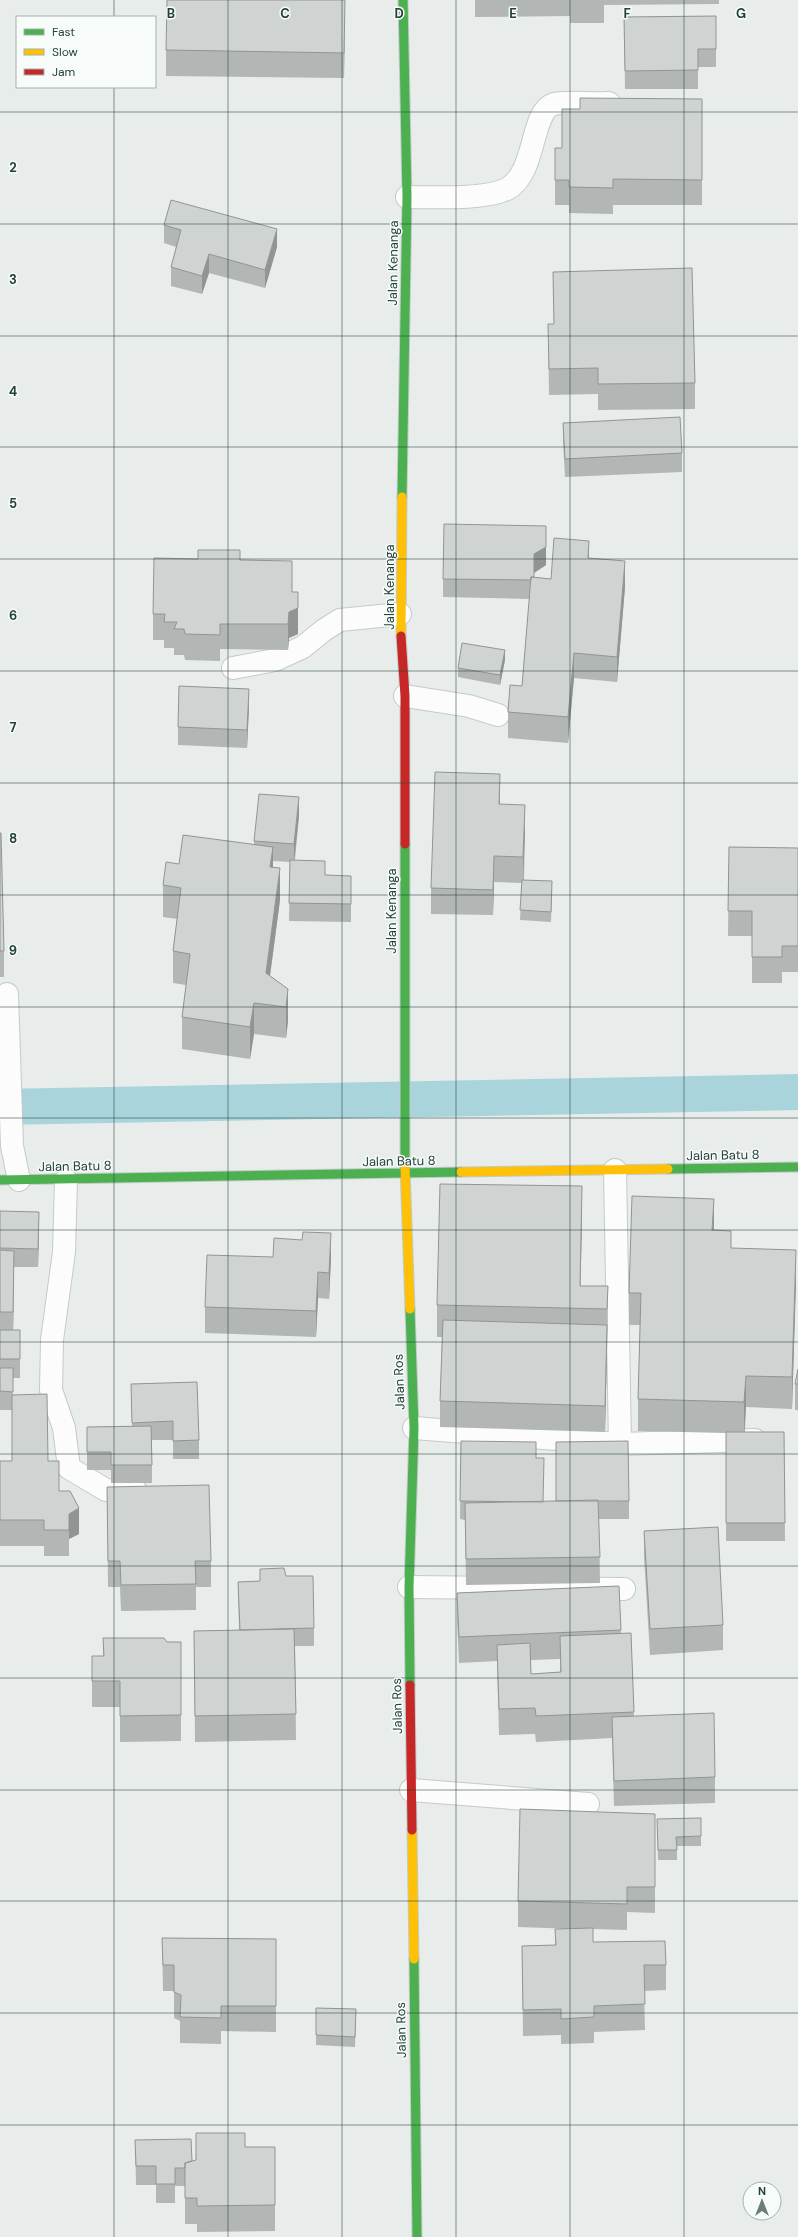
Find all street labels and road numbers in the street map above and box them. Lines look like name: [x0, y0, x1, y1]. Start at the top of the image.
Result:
street label: Jalan Kenanga: [384, 220, 402, 306]
street label: Jalan Kenanga: [381, 544, 398, 630]
street label: Jalan Kenanga: [383, 868, 400, 954]
street label: Jalan Batu 8: [686, 1146, 760, 1164]
street label: Jalan Batu 8: [362, 1152, 436, 1170]
street label: Jalan Batu 8: [38, 1157, 112, 1175]
street label: Jalan Ros: [390, 1354, 408, 1410]
street label: Jalan Ros: [388, 1678, 406, 1734]
street label: Jalan Ros: [392, 2002, 410, 2058]

